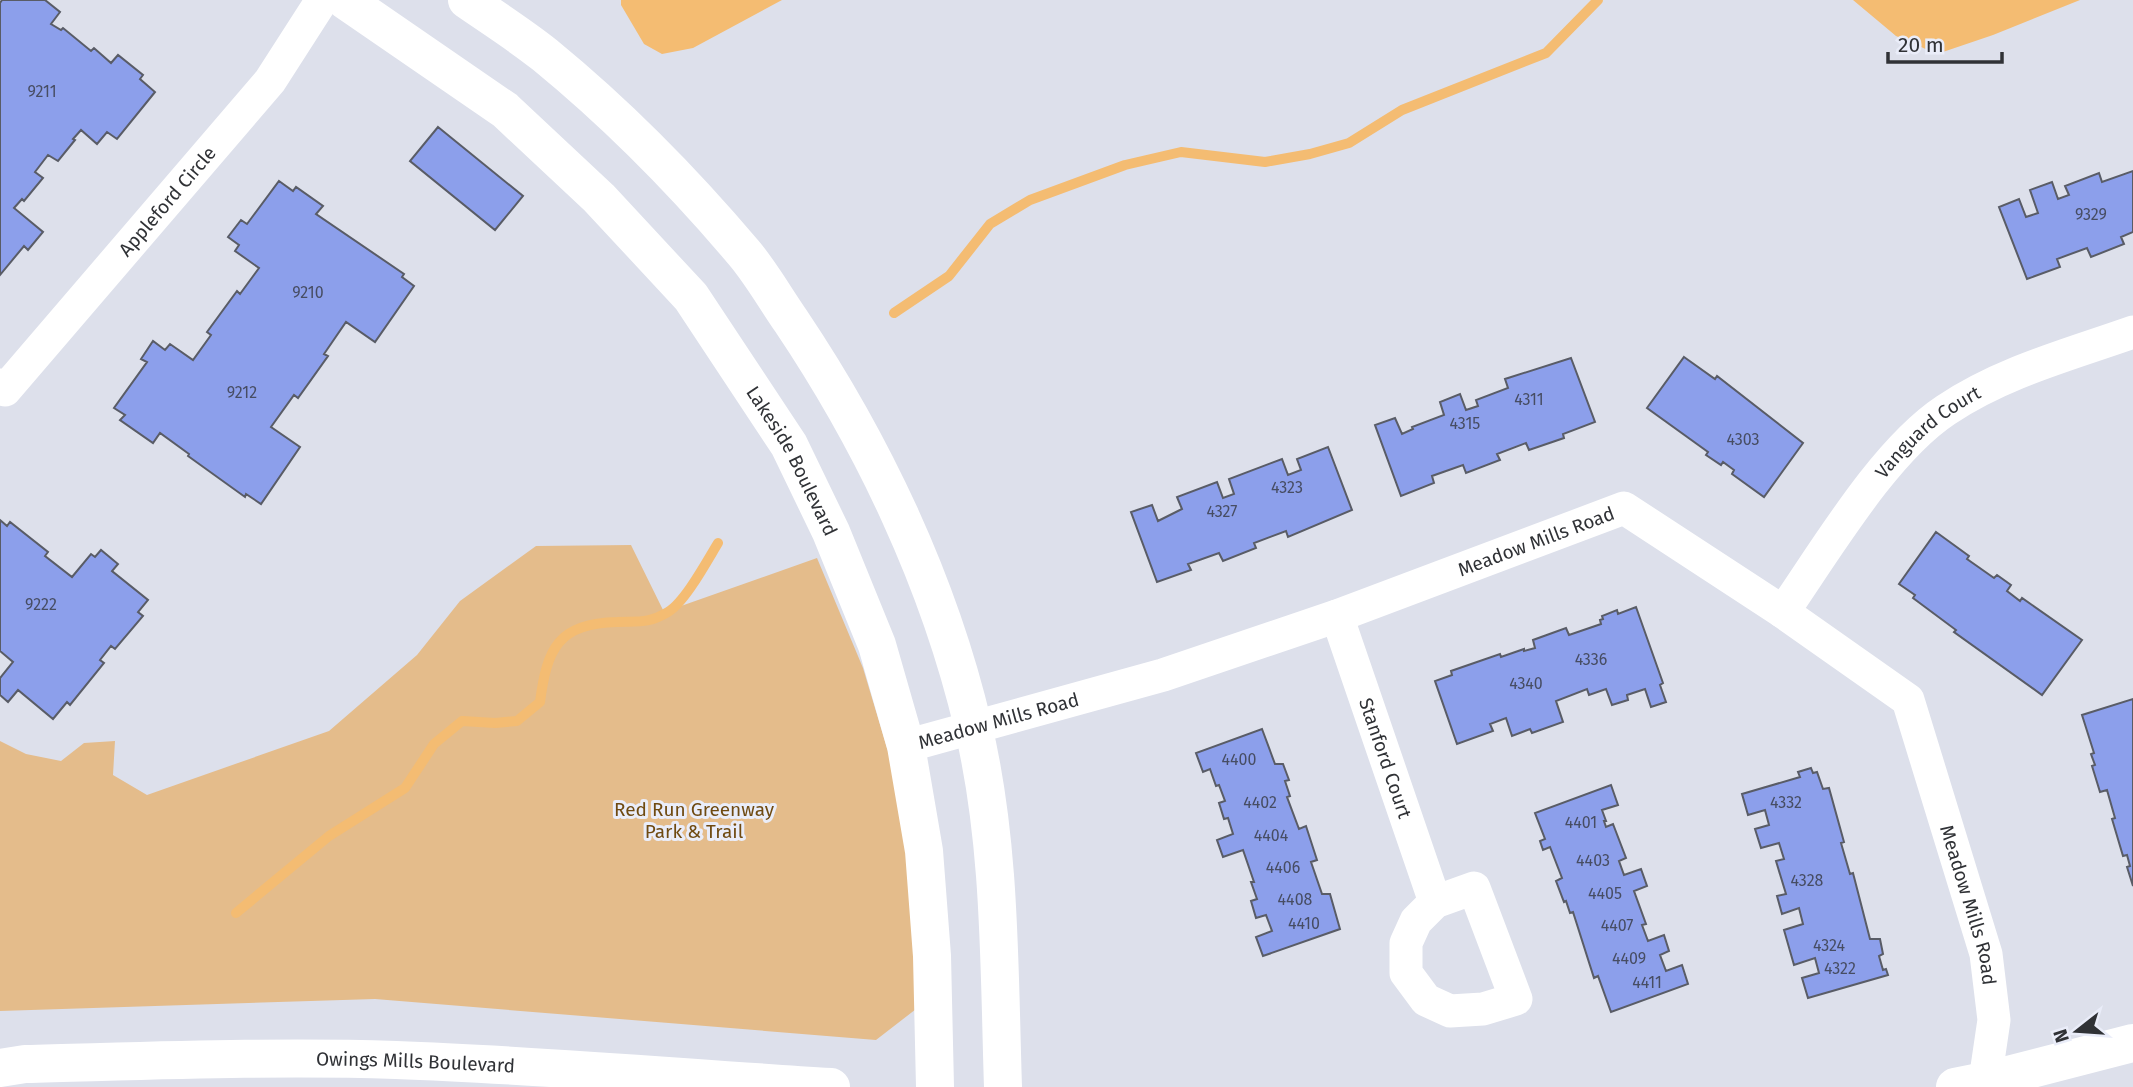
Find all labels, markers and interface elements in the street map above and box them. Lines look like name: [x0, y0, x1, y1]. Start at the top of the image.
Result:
scale bar: [1888, 21, 2002, 65]
text: 20 m: [1898, 32, 1944, 58]
house number: 9211: [27, 82, 57, 101]
street label: Appleford Circle: [114, 141, 221, 261]
house number: 9329: [2075, 205, 2107, 224]
house number: 9210: [292, 283, 324, 302]
street label: Vanguard Court: [1870, 380, 1984, 483]
street label: Lakeside Boulevard: [742, 382, 842, 539]
house number: 9212: [227, 383, 257, 402]
house number: 4311: [1514, 390, 1544, 409]
house number: 4315: [1450, 414, 1480, 433]
house number: 4303: [1727, 430, 1759, 449]
house number: 4323: [1271, 478, 1303, 497]
street label: Meadow Mills Road: [1454, 501, 1618, 581]
house number: 4327: [1207, 502, 1237, 521]
house number: 9222: [25, 595, 57, 614]
house number: 4336: [1575, 650, 1607, 669]
house number: 4340: [1509, 674, 1543, 693]
street label: Meadow Mills Road: [916, 687, 1081, 754]
street label: Stanford Court: [1354, 695, 1417, 821]
house number: 4400: [1222, 750, 1257, 769]
house number: 4402: [1243, 793, 1277, 812]
house number: 4332: [1770, 793, 1802, 812]
park label: Red Run Greenway Park & Trail: [614, 798, 775, 843]
house number: 4401: [1565, 813, 1597, 832]
street label: Meadow Mills Road: [1936, 822, 2001, 986]
house number: 4404: [1254, 826, 1289, 845]
house number: 4403: [1576, 851, 1610, 870]
house number: 4406: [1266, 858, 1300, 877]
house number: 4328: [1791, 871, 1824, 890]
house number: 4405: [1588, 884, 1622, 903]
house number: 4408: [1278, 890, 1313, 909]
house number: 4410: [1288, 914, 1320, 933]
house number: 4407: [1601, 916, 1633, 935]
house number: 4324: [1813, 936, 1846, 955]
house number: 4409: [1612, 949, 1646, 968]
house number: 4322: [1824, 959, 1856, 978]
house number: 4411: [1632, 973, 1662, 992]
north arrow: [2042, 996, 2112, 1066]
text: N: [2048, 1026, 2074, 1045]
street label: Owings Mills Boulevard: [316, 1047, 516, 1077]

